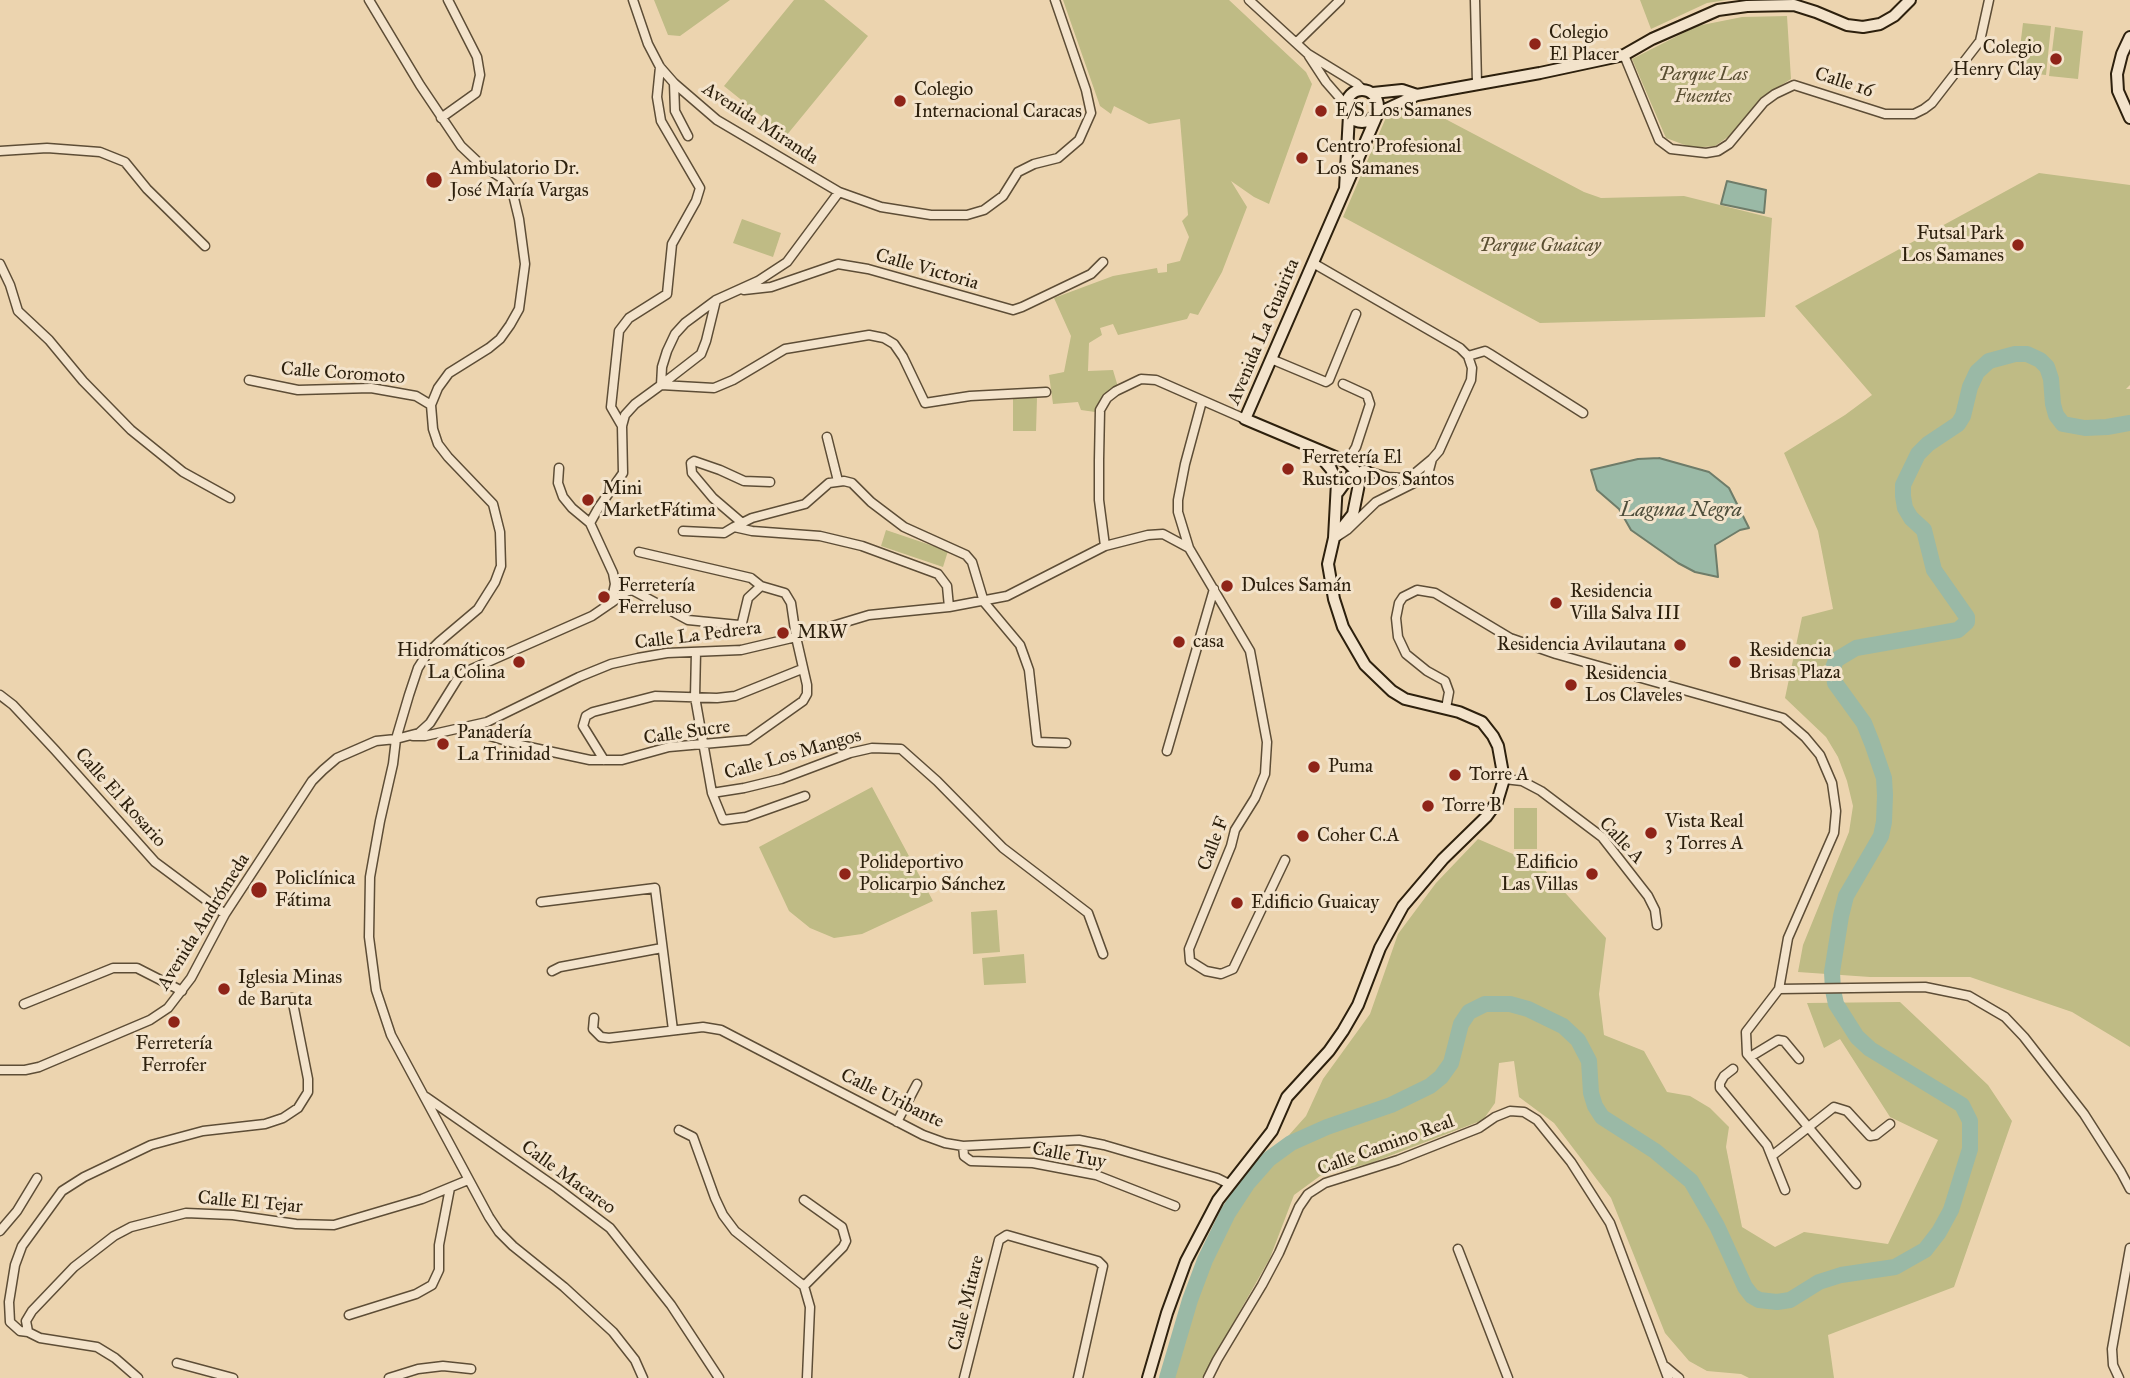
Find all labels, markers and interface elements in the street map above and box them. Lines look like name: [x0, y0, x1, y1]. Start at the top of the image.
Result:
place label: Colegio El Placer: [1549, 22, 1619, 66]
marker: Colegio El Placer: [1527, 36, 1543, 52]
place label: Colegio Henry Clay: [1953, 37, 2042, 81]
marker: Colegio Henry Clay: [2048, 51, 2064, 67]
street label: Calle 16: [1812, 63, 1876, 103]
park label: Parque Las Fuentes: [1658, 64, 1748, 108]
street label: Avenida Miranda: [698, 78, 822, 170]
place label: Colegio Internacional Caracas: [914, 79, 1082, 123]
marker: Colegio Internacional Caracas: [892, 93, 908, 109]
place label: E/S Los Samanes: [1335, 100, 1472, 122]
marker: E/S Los Samanes: [1313, 103, 1329, 119]
place label: Centro Profesional Los Samanes: [1316, 136, 1461, 180]
marker: Centro Profesional Los Samanes: [1294, 150, 1310, 166]
place label: Ambulatorio Dr. José María Vargas: [450, 158, 589, 202]
marker: Ambulatorio Dr. José María Vargas: [424, 170, 444, 190]
place label: Futsal Park Los Samanes: [1901, 223, 2004, 267]
park label: Parque Guaicay: [1479, 235, 1601, 257]
marker: Futsal Park Los Samanes: [2010, 237, 2026, 253]
street label: Calle Victoria: [873, 244, 981, 296]
street label: Avenida La Guairita: [1223, 256, 1305, 408]
street label: Calle Coromoto: [280, 358, 406, 390]
place label: Ferretería El Rustico Dos Santos: [1302, 447, 1454, 491]
marker: Ferretería El Rustico Dos Santos: [1280, 461, 1296, 477]
place label: Mini MarketFátima: [602, 478, 716, 522]
marker: Mini MarketFátima: [580, 492, 596, 508]
water label: Laguna Negra: [1620, 498, 1742, 524]
place label: Ferretería Ferreluso: [618, 575, 695, 619]
place label: Dulces Samán: [1241, 575, 1351, 597]
marker: Dulces Samán: [1219, 578, 1235, 594]
place label: Residencia Villa Salva III: [1570, 581, 1680, 625]
marker: Ferretería Ferreluso: [596, 589, 612, 605]
marker: Residencia Villa Salva III: [1548, 595, 1564, 611]
street label: Calle La Pedrera: [633, 617, 763, 655]
place label: MRW: [797, 622, 847, 644]
marker: MRW: [775, 625, 791, 641]
place label: casa: [1193, 631, 1224, 653]
marker: casa: [1171, 634, 1187, 650]
place label: Residencia Avilautana: [1497, 634, 1666, 656]
marker: Residencia Avilautana: [1672, 637, 1688, 653]
place label: Hidromáticos La Colina: [397, 640, 505, 684]
place label: Residencia Brisas Plaza: [1749, 640, 1841, 684]
marker: Hidromáticos La Colina: [511, 654, 527, 670]
marker: Residencia Brisas Plaza: [1727, 654, 1743, 670]
place label: Residencia Los Claveles: [1585, 663, 1682, 707]
marker: Residencia Los Claveles: [1563, 677, 1579, 693]
street label: Calle Sucre: [642, 716, 732, 750]
place label: Panadería La Trinidad: [457, 722, 551, 766]
street label: Calle Los Mangos: [722, 725, 864, 785]
marker: Panadería La Trinidad: [435, 736, 451, 752]
street label: Calle El Rosario: [69, 744, 171, 852]
place label: Puma: [1328, 756, 1373, 778]
marker: Puma: [1306, 759, 1322, 775]
place label: Torre A: [1469, 764, 1529, 786]
marker: Torre A: [1447, 767, 1463, 783]
place label: Torre B: [1442, 795, 1502, 817]
marker: Torre B: [1420, 798, 1436, 814]
place label: Vista Real 3 Torres A: [1665, 811, 1744, 855]
street label: Calle A: [1594, 813, 1648, 869]
street label: Calle F: [1193, 814, 1235, 874]
place label: Coher C.A: [1317, 825, 1399, 847]
marker: Vista Real 3 Torres A: [1643, 825, 1659, 841]
marker: Coher C.A: [1295, 828, 1311, 844]
street label: Avenida Andrómeda: [153, 850, 255, 994]
place label: Polideportivo Policarpio Sánchez: [859, 852, 1005, 896]
place label: Edificio Las Villas: [1501, 852, 1578, 896]
marker: Polideportivo Policarpio Sánchez: [837, 866, 853, 882]
marker: Edificio Las Villas: [1584, 866, 1600, 882]
place label: Policlínica Fátima: [275, 868, 355, 912]
marker: Policlínica Fátima: [249, 880, 269, 900]
place label: Edificio Guaicay: [1251, 892, 1379, 914]
marker: Edificio Guaicay: [1229, 895, 1245, 911]
place label: Iglesia Minas de Baruta: [238, 967, 342, 1011]
marker: Iglesia Minas de Baruta: [216, 981, 232, 997]
marker: Ferretería Ferrofer: [166, 1014, 182, 1030]
place label: Ferretería Ferrofer: [136, 1033, 212, 1077]
street label: Calle Uribante: [837, 1064, 947, 1134]
street label: Calle Camino Real: [1315, 1111, 1457, 1181]
street label: Calle Macareo: [516, 1136, 620, 1220]
street label: Calle Tuy: [1030, 1138, 1108, 1174]
street label: Calle El Tejar: [197, 1187, 303, 1219]
street label: Calle Mitare: [944, 1253, 990, 1353]

